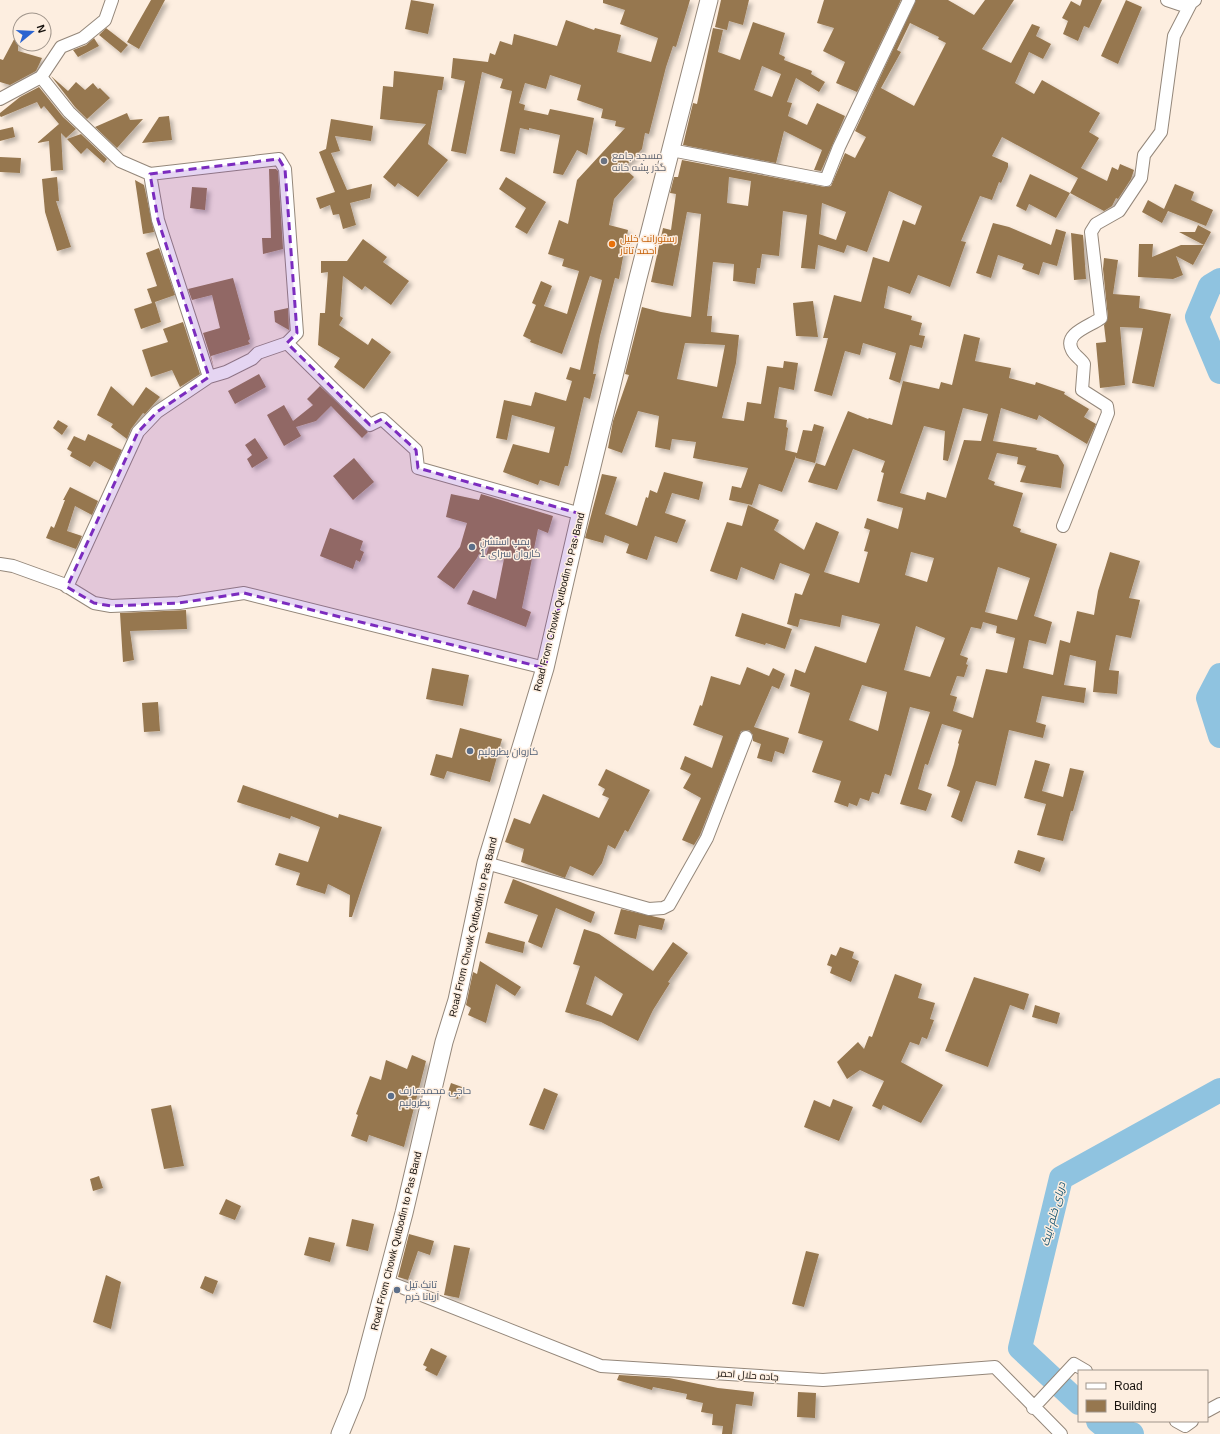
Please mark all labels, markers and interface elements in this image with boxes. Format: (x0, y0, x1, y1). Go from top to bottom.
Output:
north arrow (12, 12, 52, 52)
text: N (35, 23, 48, 35)
place label: مسجد جامع گذر پشه خانه (612, 150, 666, 174)
marker: مسجد جامع گذر پشه خانه (599, 156, 609, 166)
place label: رستورانت خلیل احمد تاتار (619, 233, 677, 256)
marker: رستورانت خلیل احمد تاتار (607, 239, 617, 249)
street label: Road From Chowk Qutbodin to Pas Band (531, 511, 587, 693)
place label: پمپ استشن کاروان سرای 1 (480, 536, 541, 560)
marker: پمپ استشن کاروان سرای 1 (467, 542, 477, 552)
marker: کاروان پطرولیم (465, 746, 475, 756)
place label: کاروان پطرولیم (478, 746, 538, 759)
street label: Road From Chowk Qutbodin to Pas Band (447, 836, 499, 1018)
place label: حاجی محمدعارف پطرولیم (399, 1085, 471, 1110)
marker: حاجی محمدعارف پطرولیم (386, 1091, 396, 1101)
street label: Road From Chowk Qutbodin to Pas Band (368, 1150, 424, 1332)
water label: دریای خلم-ایبک (1039, 1180, 1069, 1248)
place label: تانک تیل آریانا خرم (405, 1279, 439, 1304)
marker: تانک تیل آریانا خرم (392, 1285, 402, 1295)
street label: جاده حلال احمر (716, 1367, 779, 1384)
legend (1078, 1370, 1208, 1422)
text: Road (1114, 1379, 1143, 1393)
text: Building (1114, 1399, 1157, 1413)

